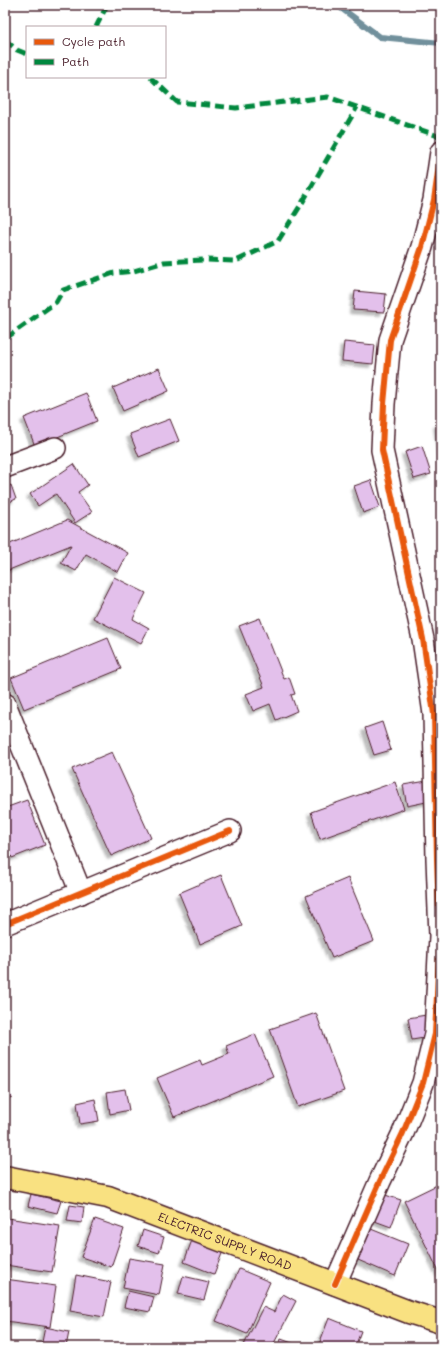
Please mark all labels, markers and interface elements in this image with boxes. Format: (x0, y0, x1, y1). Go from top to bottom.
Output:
legend (26, 26, 166, 78)
text: Cycle path (62, 33, 125, 49)
text: Path (62, 53, 89, 69)
street label: ELECTRIC SUPPLY ROAD (156, 1208, 294, 1274)

